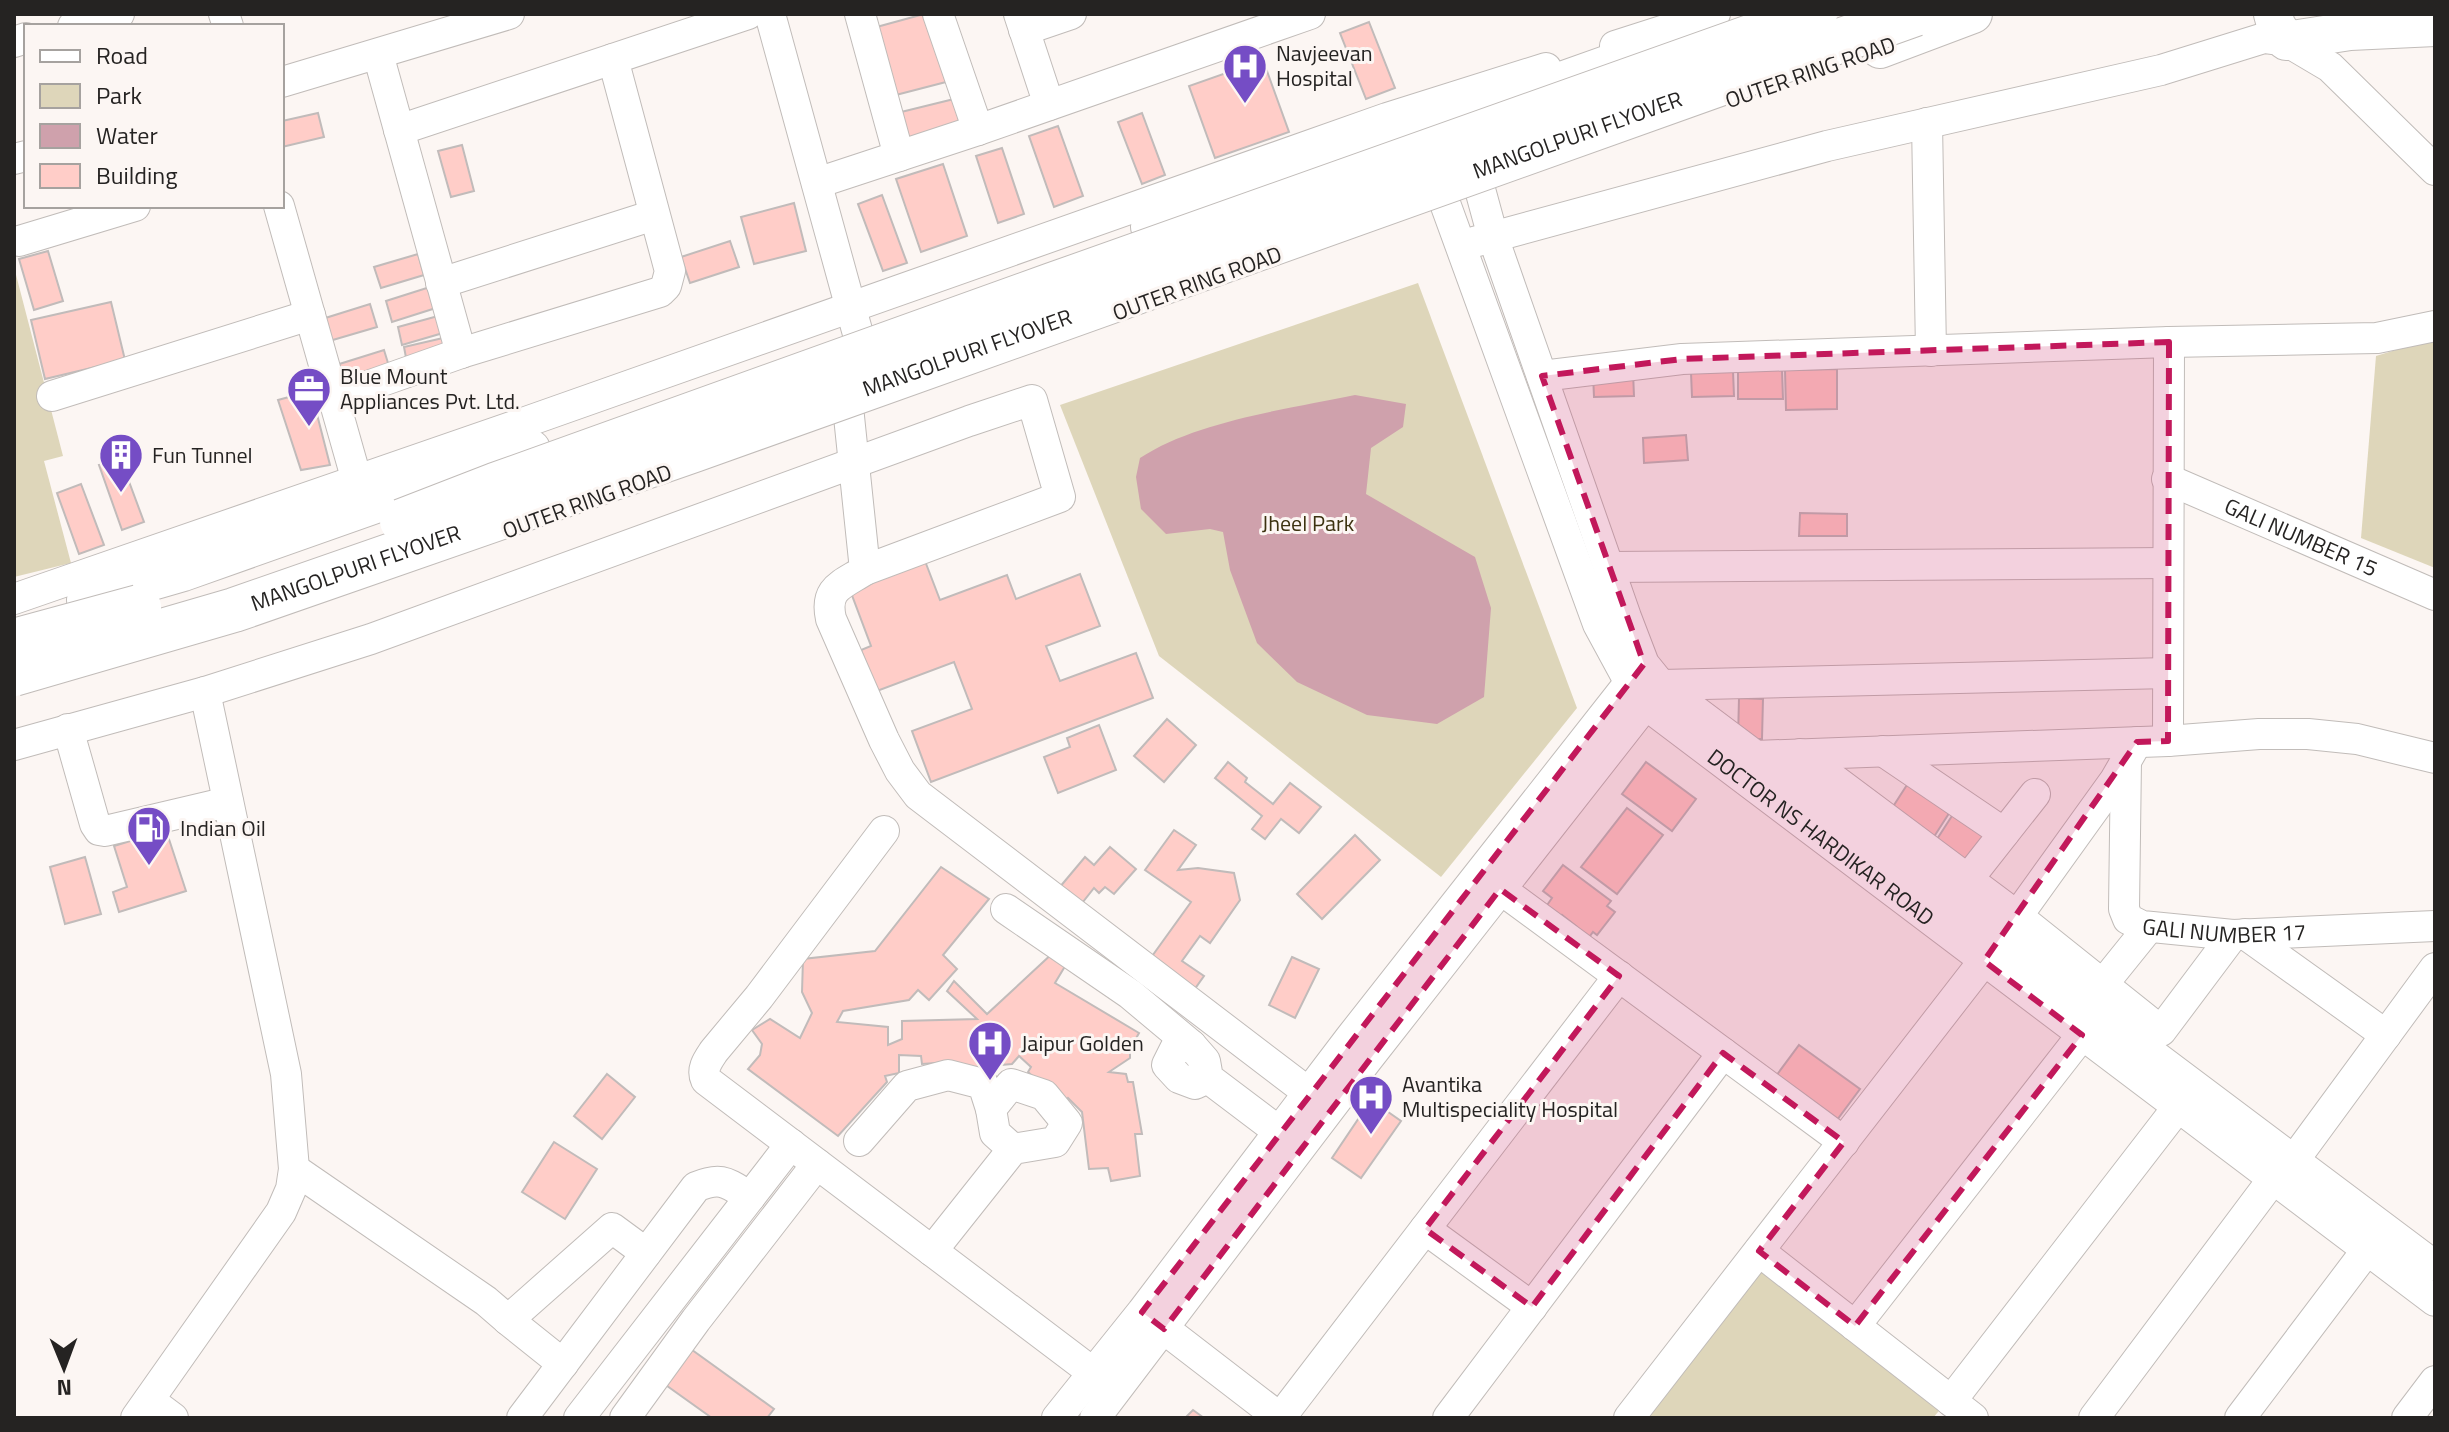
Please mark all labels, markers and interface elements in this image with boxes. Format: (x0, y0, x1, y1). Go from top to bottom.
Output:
legend (24, 24, 284, 208)
street label: OUTER RING ROAD (1720, 27, 1900, 117)
place label: Navjeevan Hospital (1276, 36, 1372, 95)
text: Road (96, 37, 148, 73)
hospital icon: Navjeevan Hospital (1221, 42, 1269, 105)
text: Park (96, 77, 142, 113)
street label: MANGOLPURI FLYOVER (1468, 82, 1687, 188)
text: Water (96, 117, 158, 153)
text: Building (96, 157, 178, 193)
street label: OUTER RING ROAD (1107, 237, 1287, 329)
street label: MANGOLPURI FLYOVER (857, 299, 1076, 406)
place label: Blue Mount Appliances Pvt. Ltd. (340, 359, 520, 418)
office icon: Blue Mount Appliances Pvt. Ltd. (285, 365, 333, 428)
building icon: Fun Tunnel (97, 431, 145, 494)
place label: Fun Tunnel (152, 438, 253, 472)
street label: OUTER RING ROAD (497, 455, 677, 547)
street label: GALI NUMBER 15 (2219, 489, 2383, 585)
park label: Jheel Park (1262, 506, 1355, 540)
street label: MANGOLPURI FLYOVER (246, 515, 465, 620)
street label: DOCTOR NS HARDIKAR ROAD (1700, 740, 1942, 934)
fuel station icon: Indian Oil (125, 804, 173, 867)
place label: Indian Oil (180, 811, 266, 845)
street label: GALI NUMBER 17 (2141, 909, 2307, 952)
hospital icon: Jaipur Golden (966, 1019, 1014, 1082)
place label: Jaipur Golden (1021, 1026, 1144, 1060)
place label: Avantika Multispeciality Hospital (1402, 1067, 1618, 1126)
hospital icon: Avantika Multispeciality Hospital (1347, 1073, 1395, 1136)
north arrow (24, 1328, 104, 1408)
text: N (56, 1371, 72, 1405)

